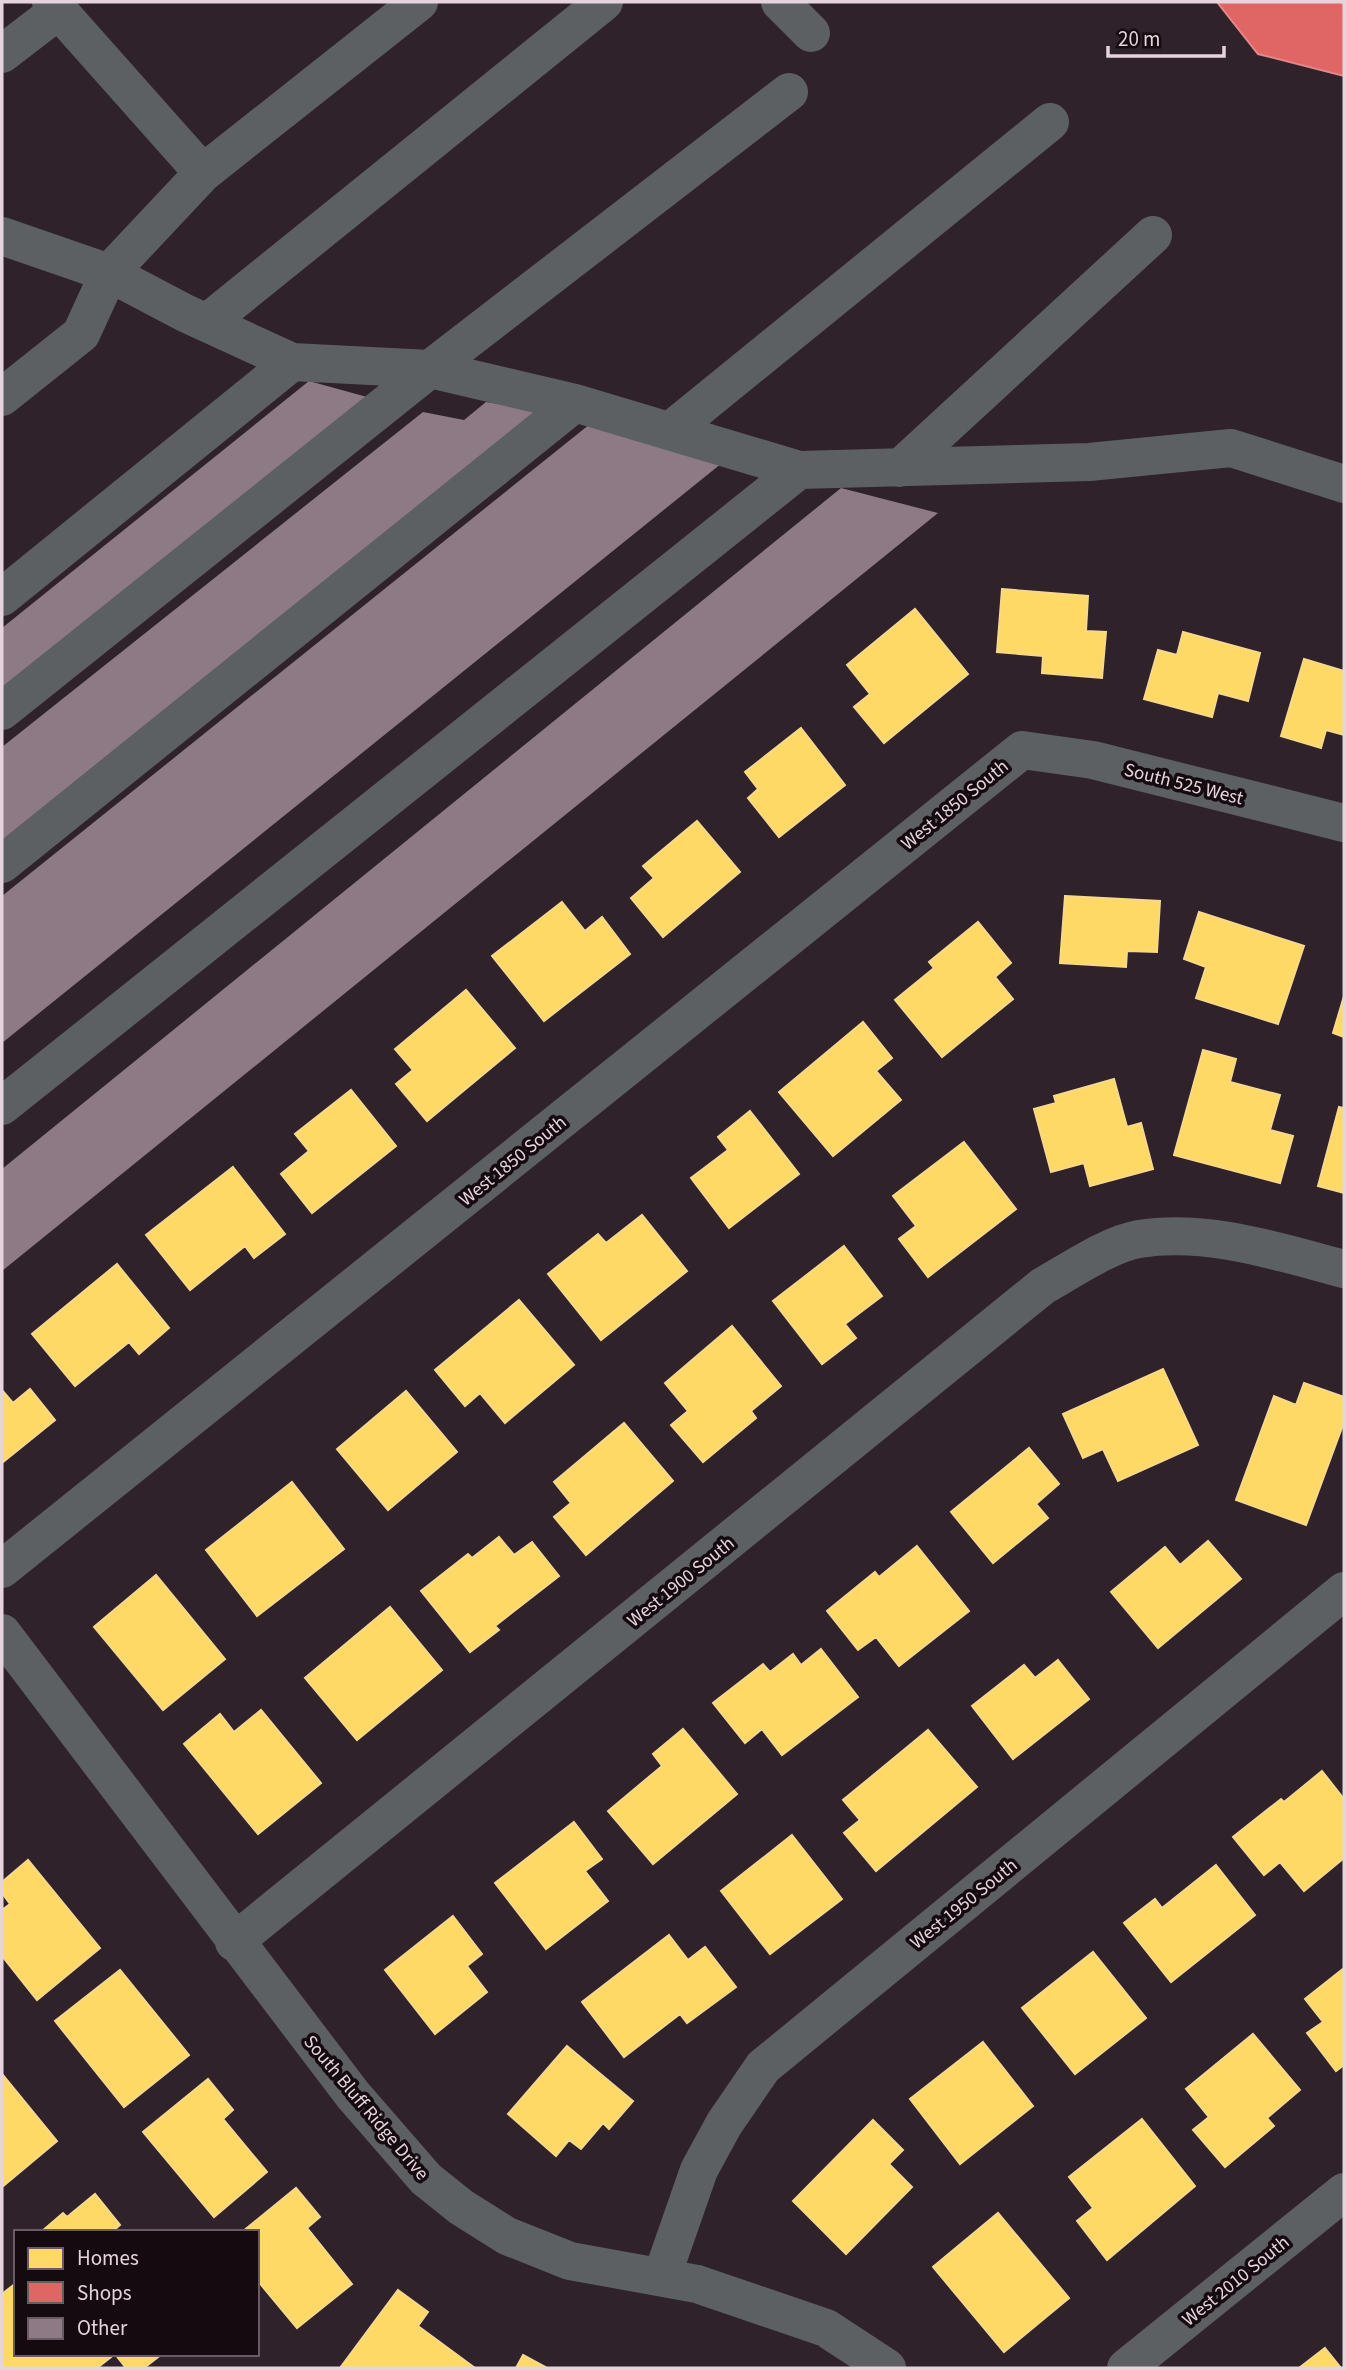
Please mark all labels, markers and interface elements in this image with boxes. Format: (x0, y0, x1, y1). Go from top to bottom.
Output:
scale bar (1108, 14, 1224, 58)
text: 20 m (1118, 24, 1160, 54)
street label: West 1850 South (895, 753, 1014, 857)
street label: South 525 West (1121, 757, 1247, 812)
street label: West 1850 South (453, 1109, 572, 1213)
street label: West 1900 South (621, 1530, 740, 1634)
street label: West 1950 South (904, 1852, 1023, 1956)
street label: South Bluff Ridge Drive (297, 2029, 435, 2186)
street label: West 2010 South (1176, 2229, 1295, 2333)
legend (14, 2230, 259, 2356)
text: Homes (77, 2243, 139, 2273)
text: Shops (77, 2278, 132, 2308)
text: Other (77, 2313, 128, 2343)

